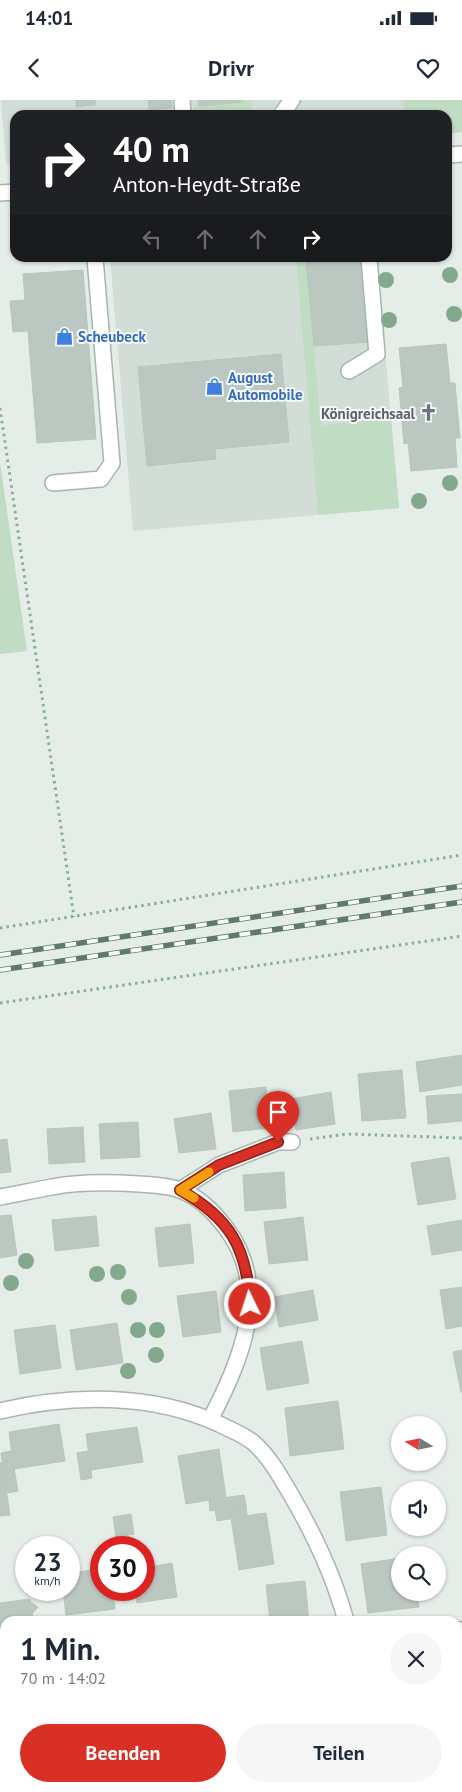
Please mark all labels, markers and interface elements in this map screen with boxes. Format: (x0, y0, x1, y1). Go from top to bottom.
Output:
text: 14:01 (25, 6, 73, 30)
icon: back (20, 54, 48, 82)
text: Drivr (208, 54, 254, 82)
icon: heart (414, 54, 442, 82)
text: 40 m (113, 126, 190, 172)
icon: right (30, 130, 95, 195)
text: Anton-Heydt-Straße (113, 170, 301, 198)
icon: left (138, 225, 166, 253)
icon: ahead (191, 225, 219, 253)
icon: ahead (244, 225, 272, 253)
icon: right (297, 225, 325, 253)
shop icon: Scheubeck (54, 326, 74, 346)
place label: Scheubeck (78, 327, 146, 346)
place label: August Automobile (228, 368, 303, 404)
shop icon: August Automobile (204, 376, 224, 396)
church icon: Königreichsaal (419, 403, 439, 423)
place label: Königreichsaal (321, 404, 416, 423)
pin (257, 1091, 299, 1142)
icon: arrive (264, 1098, 292, 1126)
position arrow (223, 1277, 275, 1329)
north arrow (391, 1416, 446, 1471)
map controls (391, 1416, 446, 1601)
button: sound (391, 1481, 446, 1536)
speed limit sign: 30 (90, 1536, 155, 1601)
text: 23 (33, 1546, 62, 1578)
button: search (391, 1546, 446, 1601)
text: km/h (34, 1573, 61, 1588)
text: 1 Min. (20, 1629, 100, 1668)
button: close (390, 1633, 442, 1685)
text: 70 m · 14:02 (20, 1668, 106, 1688)
button: Beenden (20, 1724, 226, 1782)
button: Teilen (236, 1724, 442, 1782)

